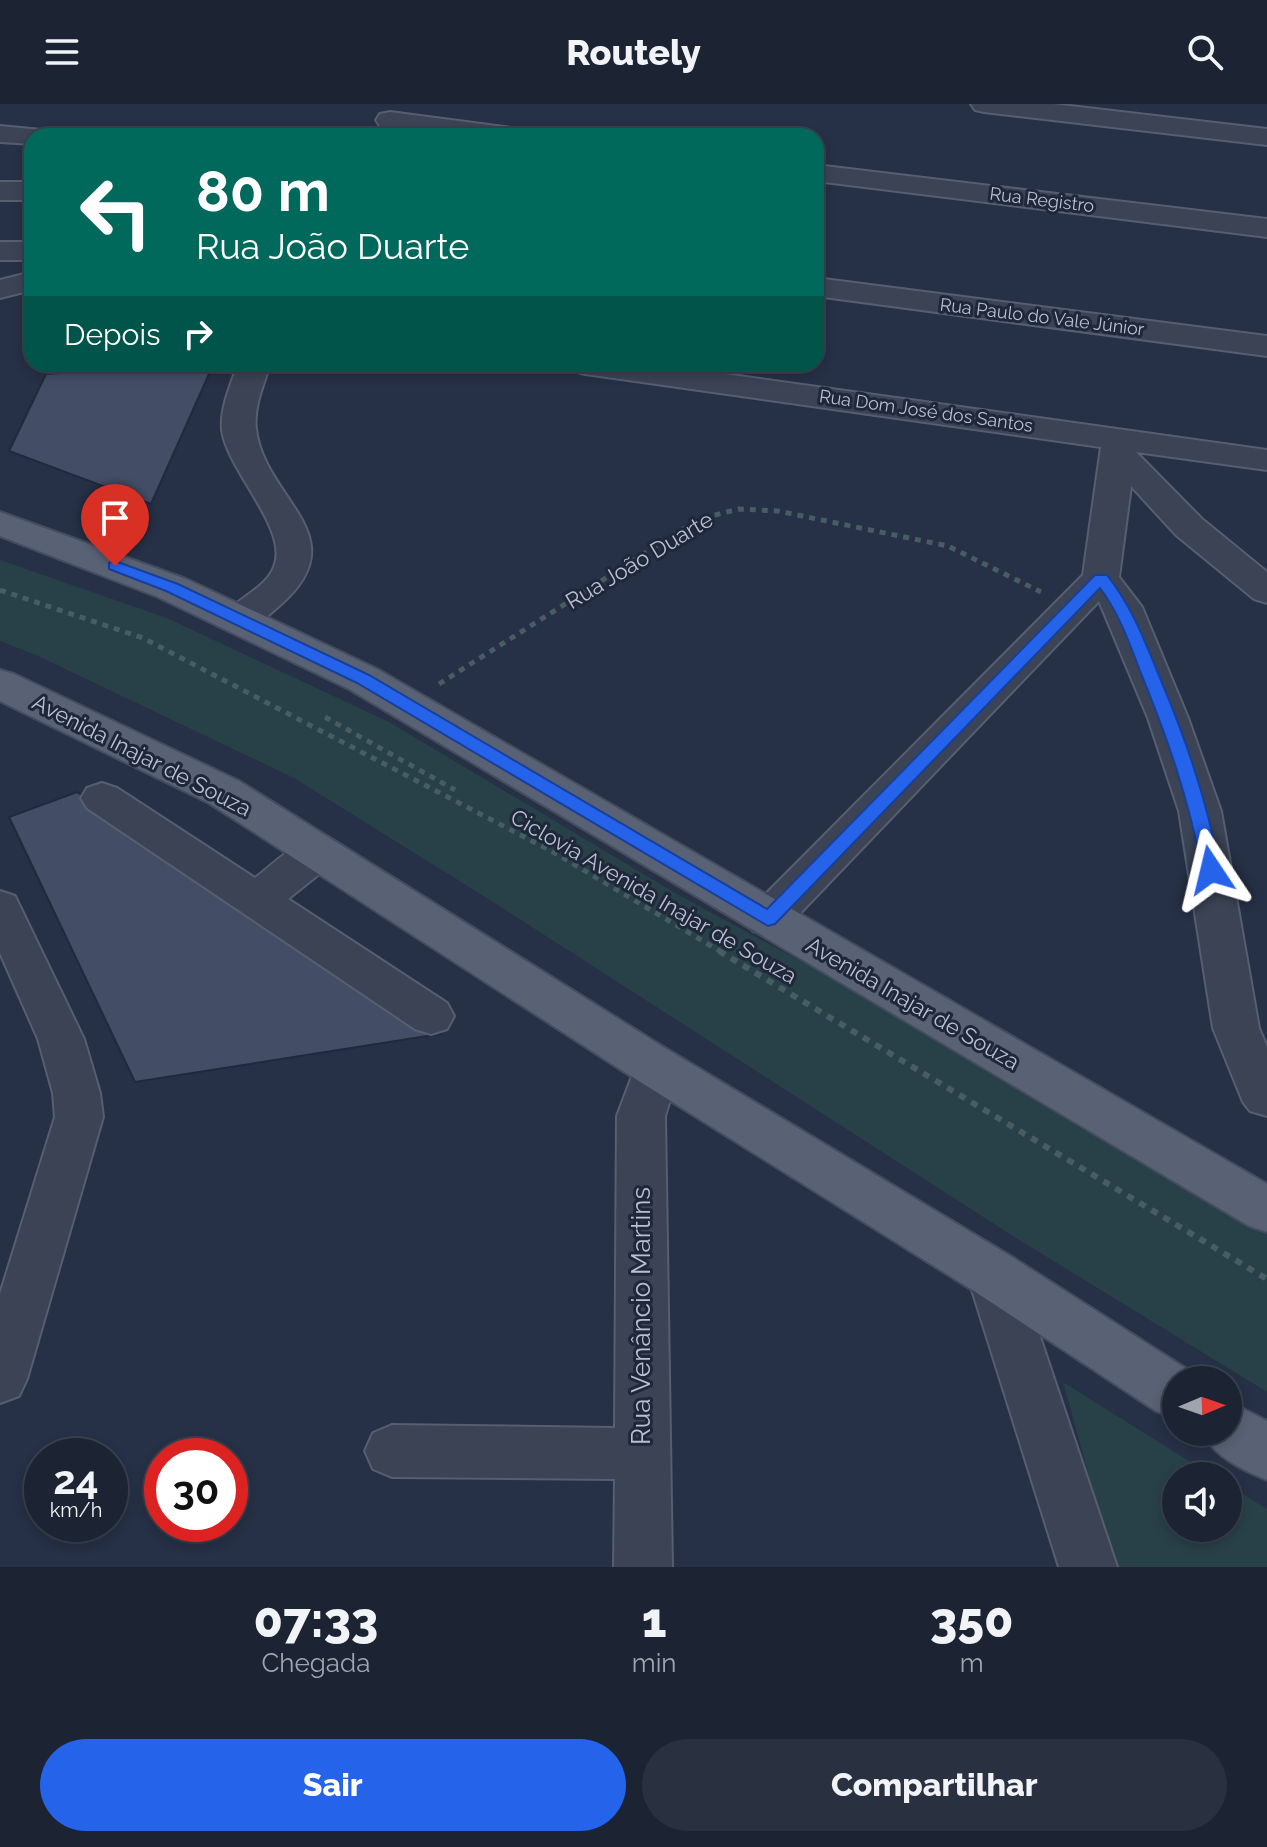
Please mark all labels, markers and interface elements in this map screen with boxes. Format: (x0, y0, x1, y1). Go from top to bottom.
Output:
icon: menu (40, 30, 84, 74)
icon: search (1183, 30, 1227, 74)
text: Routely (566, 31, 701, 73)
text: 80 m (196, 158, 330, 224)
icon: left (64, 160, 168, 264)
street label: Rua Registro (989, 183, 1096, 216)
text: Rua João Duarte (196, 225, 469, 267)
street label: Rua Paulo do Vale Júnior (939, 294, 1146, 340)
icon: right (176, 312, 220, 356)
text: Depois (64, 317, 160, 352)
street label: Rua Dom José dos Santos (818, 385, 1035, 436)
pin (81, 484, 149, 566)
icon: arrive (93, 496, 137, 540)
street label: Rua João Duarte (561, 506, 717, 614)
street label: Avenida Inajar de Souza (28, 689, 256, 821)
street label: Ciclovia Avenida Inajar de Souza (506, 803, 802, 989)
position arrow (1169, 828, 1253, 912)
street label: Avenida Inajar de Souza (802, 931, 1024, 1075)
street label: Rua Venâncio Martins (626, 1187, 656, 1445)
north arrow (1162, 1366, 1242, 1446)
map controls (1162, 1366, 1242, 1542)
speed limit sign: 30 (144, 1438, 248, 1542)
text: 24 (53, 1456, 99, 1503)
button: sound (1162, 1462, 1242, 1542)
text: km/h (50, 1498, 102, 1522)
text: 07:33 (253, 1592, 378, 1648)
text: 1 (642, 1592, 667, 1648)
text: 350 (930, 1592, 1014, 1648)
text: Chegada (261, 1648, 370, 1678)
text: min (632, 1648, 677, 1678)
text: m (960, 1648, 984, 1678)
button: Sair (40, 1739, 626, 1831)
button: Compartilhar (642, 1739, 1227, 1831)

